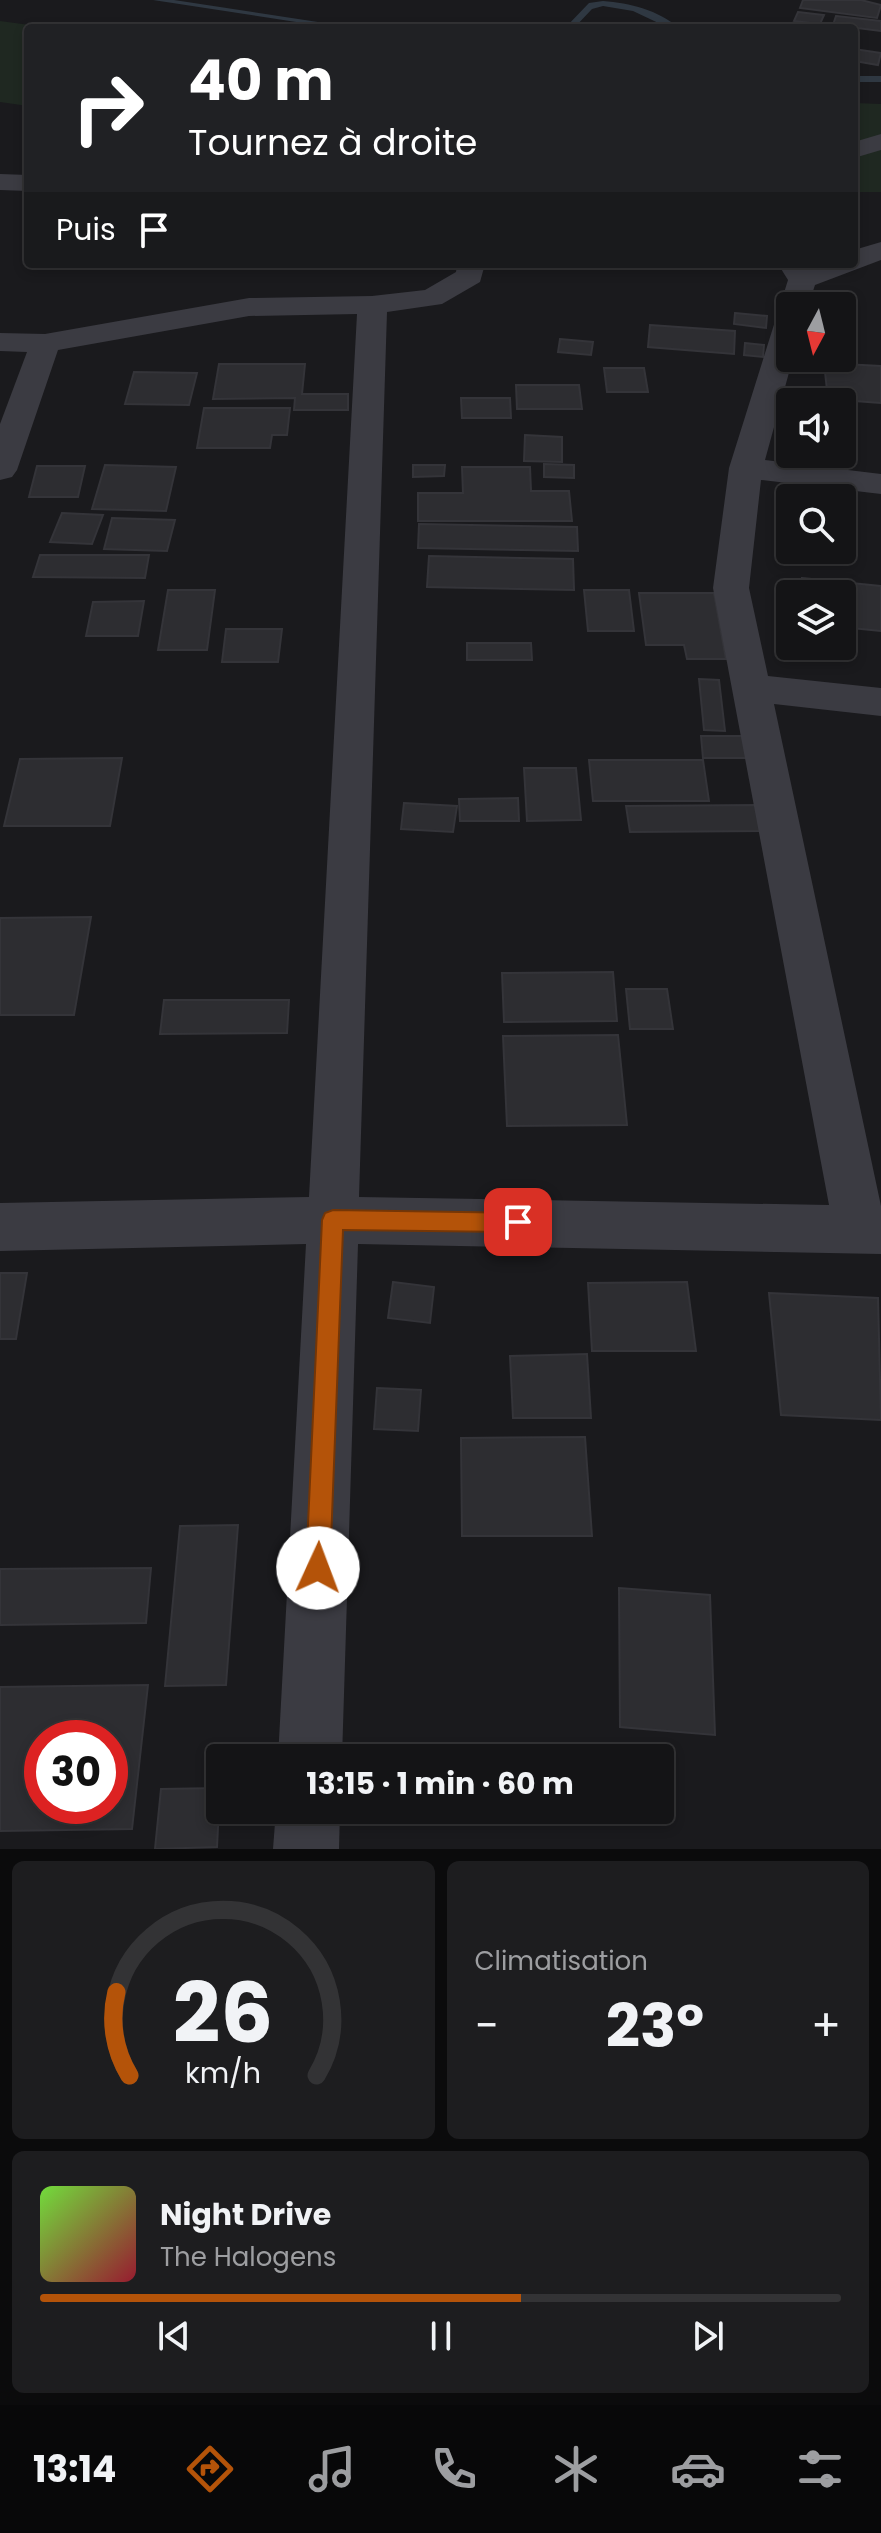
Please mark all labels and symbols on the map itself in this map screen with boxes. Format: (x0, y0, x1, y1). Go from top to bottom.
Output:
north arrow (776, 292, 856, 372)
pin (484, 1188, 552, 1256)
position arrow (276, 1526, 360, 1610)
speed limit sign: 30 (24, 1720, 128, 1824)

